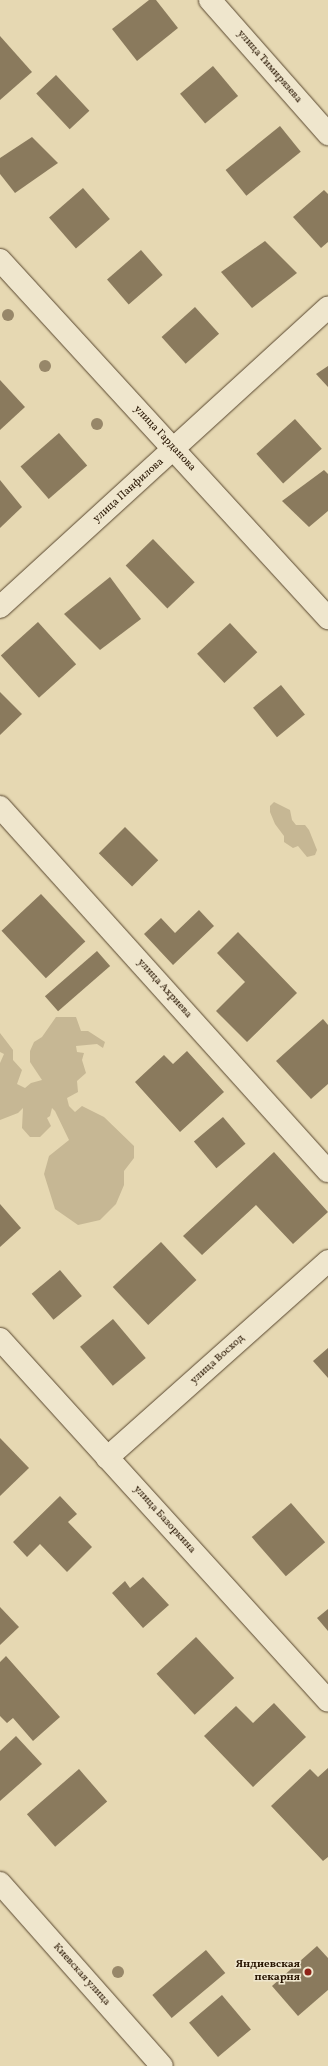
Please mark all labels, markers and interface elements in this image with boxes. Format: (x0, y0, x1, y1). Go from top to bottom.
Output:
street label: улица Тимирязева (234, 28, 304, 106)
street label: улица Гарданова (130, 403, 198, 475)
street label: улица Панфилова (91, 456, 167, 526)
street label: улица Ахриева (134, 957, 194, 1021)
street label: улица Восход (188, 1332, 248, 1388)
street label: улица Базоркина (130, 1483, 198, 1557)
street label: Киевская улица (49, 1941, 113, 2009)
place label: Яндиевская пекарня (236, 1959, 300, 1985)
marker: Яндиевская пекарня (303, 1967, 313, 1977)

